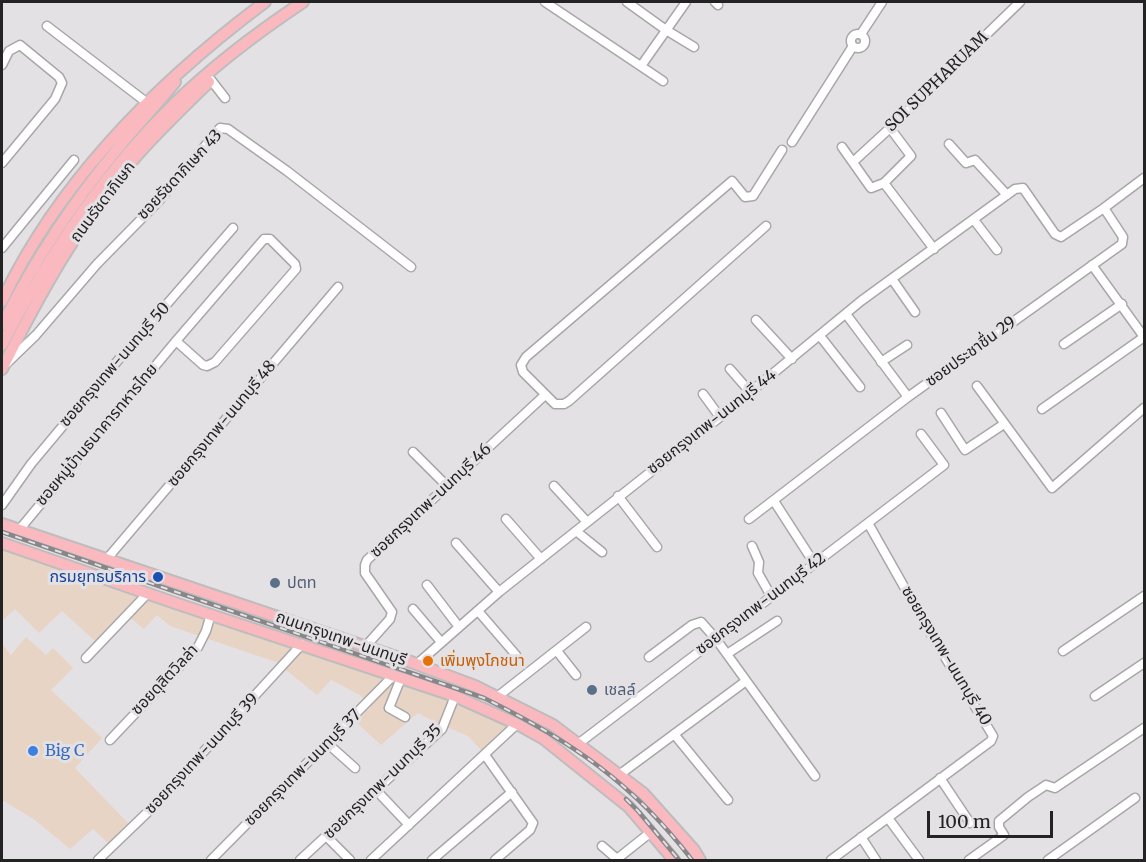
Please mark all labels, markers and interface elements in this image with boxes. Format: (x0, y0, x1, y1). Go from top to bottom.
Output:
street label: SOI SUPHARUAM (882, 28, 992, 136)
street label: ซอยรัชดาภิเษก 43 (133, 126, 227, 224)
street label: ถนนรัชดาภิเษก (66, 158, 140, 246)
street label: ซอยกรุงเทพ-นนทบุรี 50 (56, 299, 174, 431)
street label: ซอยประชาชื่น 29 (922, 313, 1020, 391)
street label: ซอยกรุงเทพ-นนทบุรี 48 (164, 357, 280, 491)
street label: ซอยหมู่บ้านธนาคารทหารไทย (32, 360, 162, 510)
street label: ซอยกรุงเทพ-นนทบุรี 44 (644, 366, 780, 478)
street label: ซอยกรุงเทพ-นนทบุรี 46 (367, 440, 495, 562)
street label: ซอยกรุงเทพ-นนทบุรี 42 (692, 549, 830, 659)
place label: กรมยุทธบริการ (49, 567, 146, 587)
marker: กรมยุทธบริการ (151, 570, 165, 584)
place label: ปตท (287, 573, 317, 593)
marker: ปตท (268, 576, 282, 590)
street label: ซอยกรุงเทพ-นนทบุรี 40 (897, 583, 995, 729)
street label: ถนนกรุงเทพ-นนทบุรี (273, 608, 409, 670)
street label: ซอยดุสิตวิลล่า (127, 641, 203, 719)
place label: เพิ่มพุงโภชนา (440, 651, 525, 671)
marker: เพิ่มพุงโภชนา (421, 654, 435, 668)
place label: เชลล์ (604, 680, 636, 700)
marker: เชลล์ (585, 683, 599, 697)
street label: ซอยกรุงเทพ-นนทบุรี 39 (141, 690, 263, 818)
street label: ซอยกรุงเทพ-นนทบุรี 37 (241, 706, 365, 830)
street label: ซอยกรุงเทพ-นนทบุรี 35 (320, 721, 446, 843)
place label: Big C (45, 741, 85, 761)
marker: Big C (26, 744, 40, 758)
scale bar (930, 799, 1056, 837)
text: 100 m (938, 810, 991, 833)

